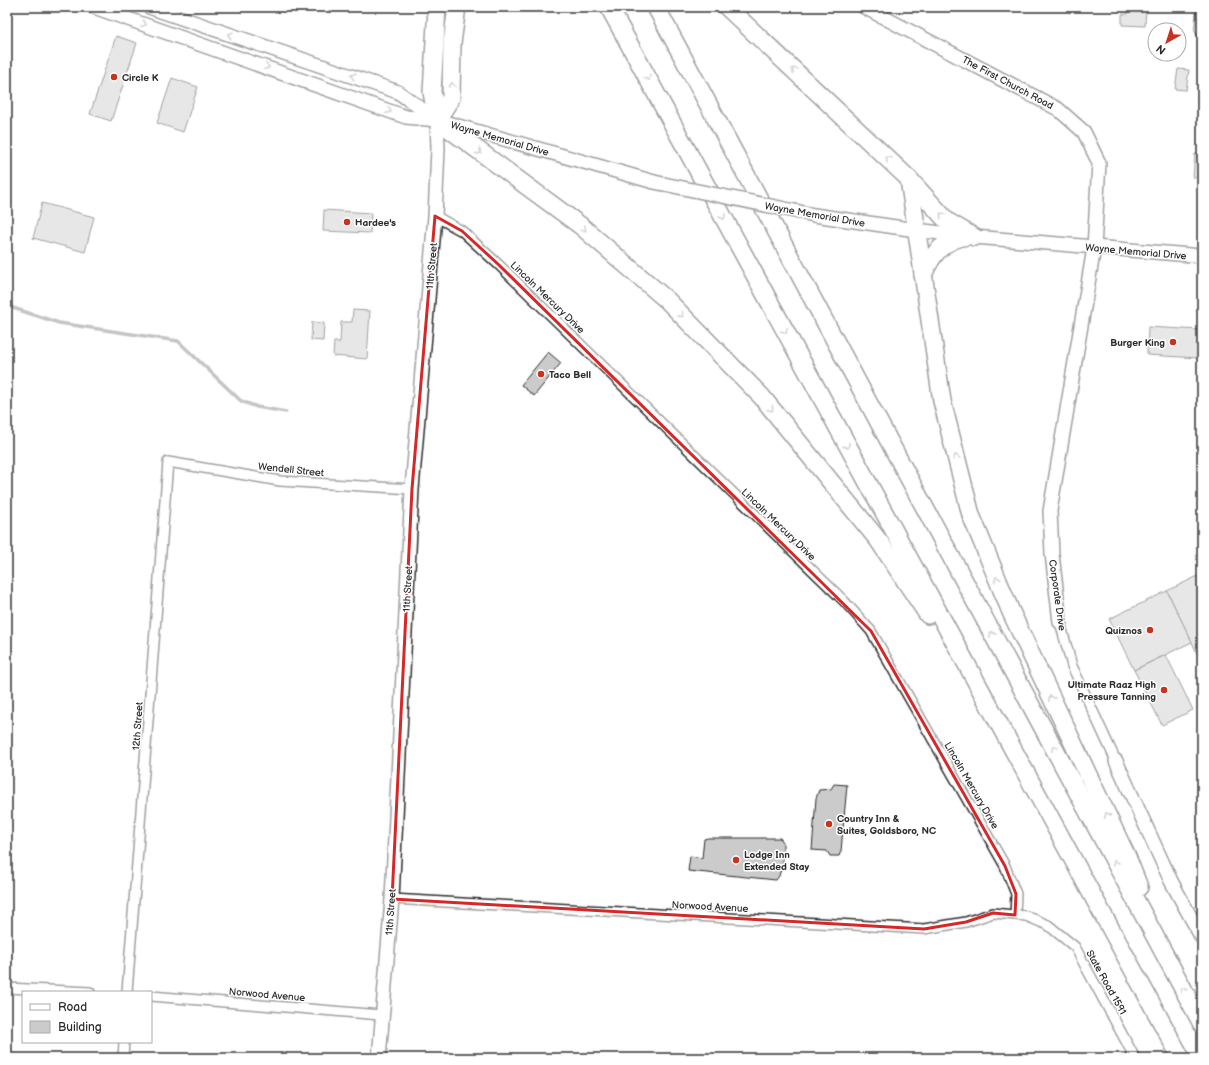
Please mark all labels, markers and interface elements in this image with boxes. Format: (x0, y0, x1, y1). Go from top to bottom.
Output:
one-way arrow (140, 20, 147, 28)
north arrow (1147, 22, 1187, 62)
one-way arrow (227, 31, 234, 40)
text: N (1154, 42, 1168, 57)
street label: The First Church Road (960, 54, 1056, 112)
one-way arrow (263, 63, 270, 71)
one-way arrow (791, 67, 798, 74)
marker: Circle K (109, 72, 119, 82)
place label: Circle K (122, 72, 159, 84)
one-way arrow (350, 73, 357, 81)
one-way arrow (643, 74, 650, 81)
one-way arrow (447, 82, 456, 88)
one-way arrow (386, 106, 393, 115)
street label: Wayne Memorial Drive (449, 119, 550, 159)
one-way arrow (475, 147, 482, 155)
one-way arrow (885, 156, 893, 164)
street label: Wayne Memorial Drive (764, 200, 866, 230)
one-way arrow (939, 212, 946, 220)
one-way arrow (718, 213, 726, 220)
marker: Hardee's (342, 217, 352, 227)
place label: Hardee's (355, 217, 396, 229)
one-way arrow (579, 224, 586, 231)
street label: 11th Street (424, 242, 440, 290)
street label: Wayne Memorial Drive (1085, 242, 1187, 262)
street label: Lincoln Mercury Drive (508, 259, 587, 336)
one-way arrow (676, 310, 684, 318)
one-way arrow (781, 327, 788, 334)
place label: Burger King (1110, 337, 1165, 349)
marker: Burger King (1168, 337, 1178, 347)
marker: Taco Bell (536, 369, 546, 379)
place label: Taco Bell (549, 369, 591, 381)
one-way arrow (766, 404, 773, 411)
one-way arrow (843, 441, 850, 449)
one-way arrow (952, 453, 961, 460)
street label: Wendell Street (257, 461, 324, 479)
street label: Lincoln Mercury Drive (739, 486, 818, 563)
street label: Corporate Drive (1046, 559, 1068, 632)
street label: 11th Street (401, 566, 415, 612)
one-way arrow (994, 576, 1002, 583)
place label: Quiznos (1105, 625, 1142, 637)
marker: Quiznos (1145, 625, 1155, 635)
one-way arrow (990, 631, 997, 638)
place label: Ultimate Raaz High Pressure Tanning (1068, 679, 1156, 703)
marker: Ultimate Raaz High Pressure Tanning (1159, 685, 1169, 695)
one-way arrow (1048, 694, 1056, 702)
street label: 12th Street (130, 702, 146, 751)
street label: Lincoln Mercury Drive (941, 740, 1001, 831)
one-way arrow (1051, 745, 1058, 752)
one-way arrow (1104, 812, 1112, 819)
place label: Country Inn & Suites, Goldsboro, NC (837, 813, 936, 837)
marker: Country Inn & Suites, Goldsboro, NC (824, 819, 834, 829)
place label: Lodge Inn Extended Stay (744, 849, 810, 873)
marker: Lodge Inn Extended Stay (731, 855, 741, 865)
one-way arrow (1112, 860, 1120, 867)
street label: 11th Street (383, 889, 399, 936)
street label: Norwood Avenue (671, 899, 749, 915)
street label: State Road 1591 (1083, 948, 1129, 1017)
street label: Norwood Avenue (228, 986, 306, 1004)
one-way arrow (1181, 987, 1188, 994)
legend (22, 991, 152, 1043)
text: Road (58, 1000, 87, 1015)
text: Building (58, 1020, 102, 1035)

